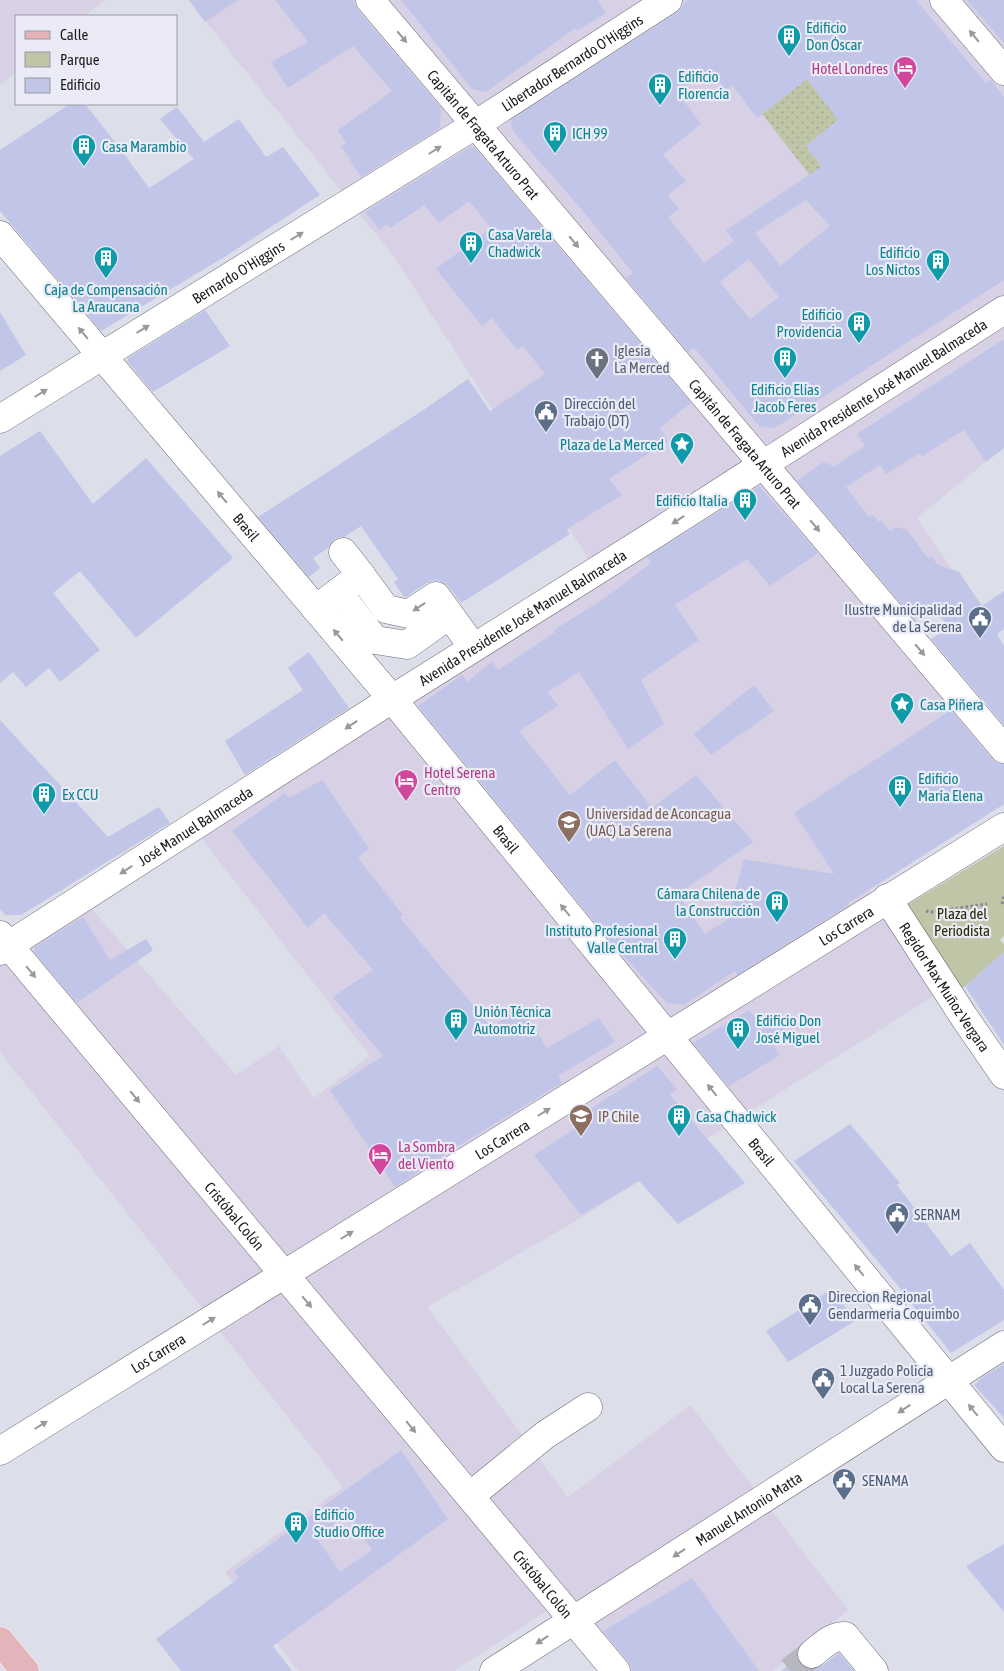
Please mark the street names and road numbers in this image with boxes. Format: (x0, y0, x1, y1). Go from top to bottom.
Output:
street label: Libertador Bernardo O'Higgins (498, 10, 646, 114)
street label: Capitán de Fragata Arturo Prat (424, 66, 543, 202)
street label: Bernardo O'Higgins (189, 237, 287, 307)
street label: Avenida Presidente José Manuel Balmaceda (777, 315, 990, 460)
street label: Capitán de Fragata Arturo Prat (686, 375, 805, 512)
street label: Brasil (230, 509, 263, 544)
street label: Avenida Presidente José Manuel Balmaceda (416, 546, 629, 689)
street label: José Manuel Balmaceda (135, 782, 256, 869)
street label: Brasil (490, 821, 523, 856)
street label: Los Carrera (816, 902, 876, 949)
street label: Regidor Max Muñoz Vergara (896, 919, 994, 1055)
street label: Los Carrera (472, 1116, 532, 1162)
street label: Brasil (746, 1134, 778, 1169)
street label: Cristóbal Colón (202, 1178, 268, 1253)
street label: Los Carrera (128, 1330, 188, 1376)
street label: Manuel Antonio Matta (692, 1468, 805, 1549)
street label: Cristóbal Colón (510, 1546, 576, 1621)

